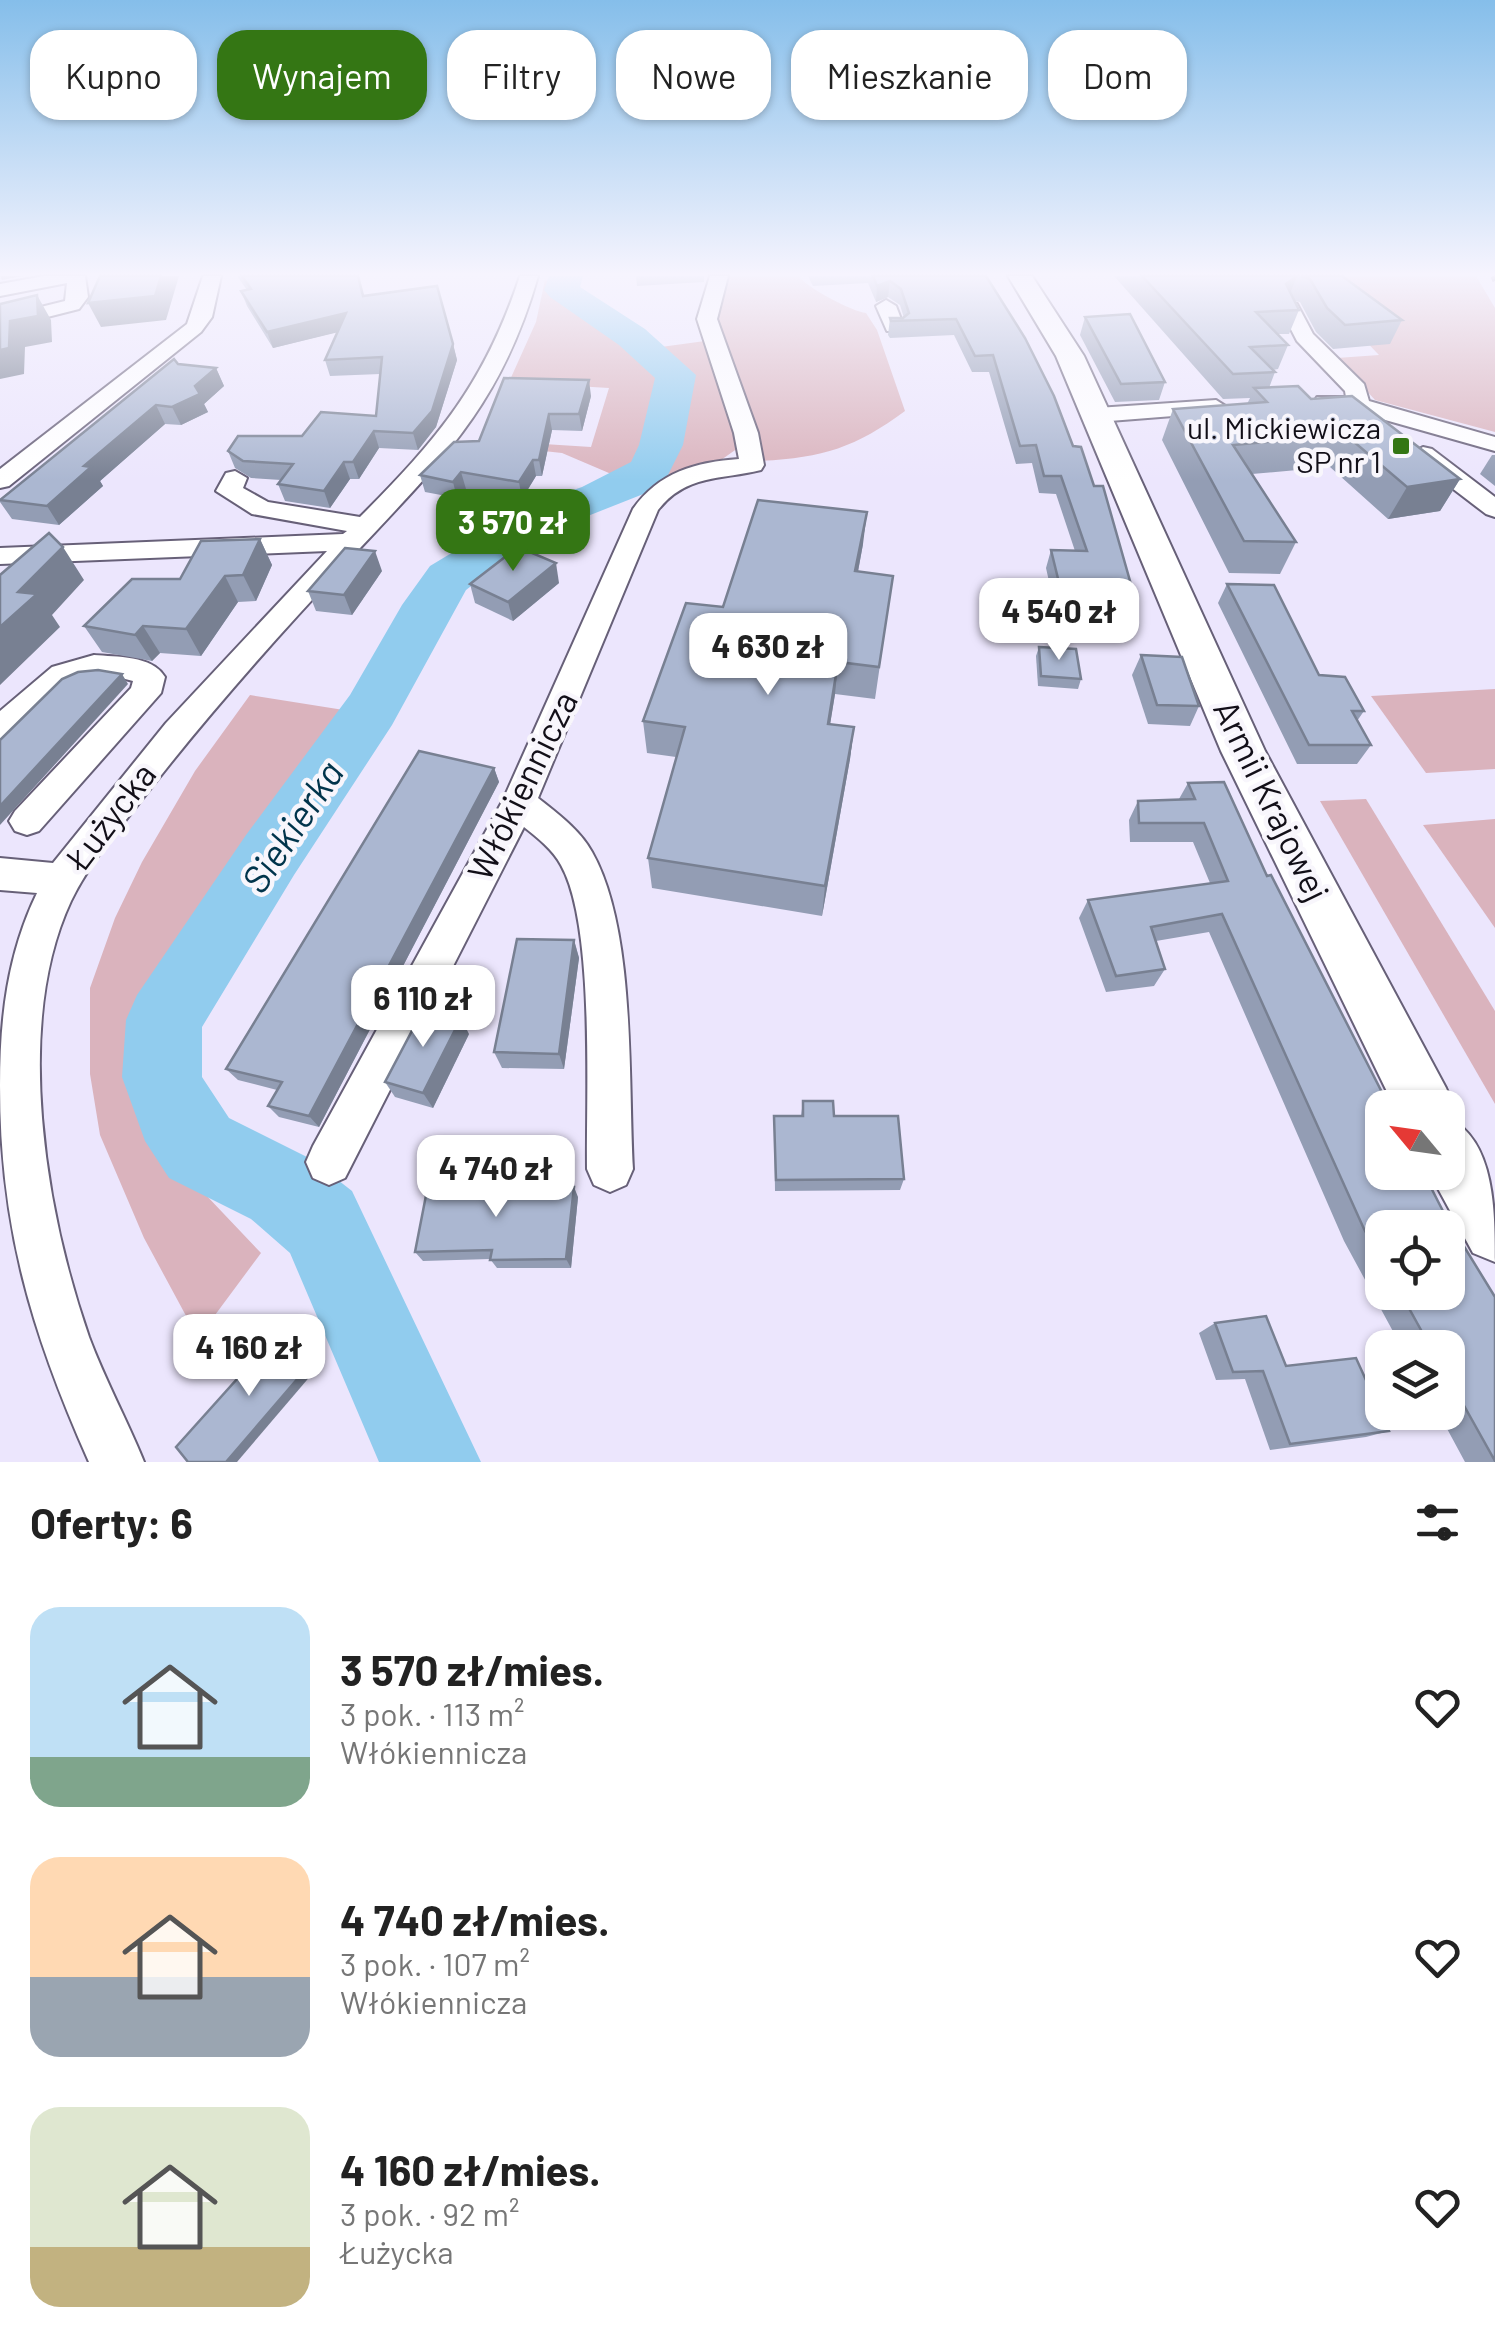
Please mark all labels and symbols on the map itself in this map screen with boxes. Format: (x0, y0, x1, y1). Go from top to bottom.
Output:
place label: ul. Mickiewicza SP nr 1 (1187, 409, 1381, 479)
marker: ul. Mickiewicza SP nr 1 (1390, 435, 1412, 457)
pin: 3 570 zł (410, 489, 616, 574)
pin: 4 540 zł (956, 578, 1162, 663)
pin: 4 630 zł (665, 613, 871, 698)
street label: Włókiennicza (457, 684, 585, 886)
street label: Armii Krajowej (1206, 693, 1340, 908)
water label: Siekierka (230, 751, 352, 901)
street label: Łużycka (55, 754, 164, 879)
pin: 6 110 zł (320, 965, 526, 1050)
north arrow (1365, 1090, 1465, 1190)
pin: 4 740 zł (393, 1135, 599, 1220)
pin: 4 160 zł (146, 1314, 352, 1399)

